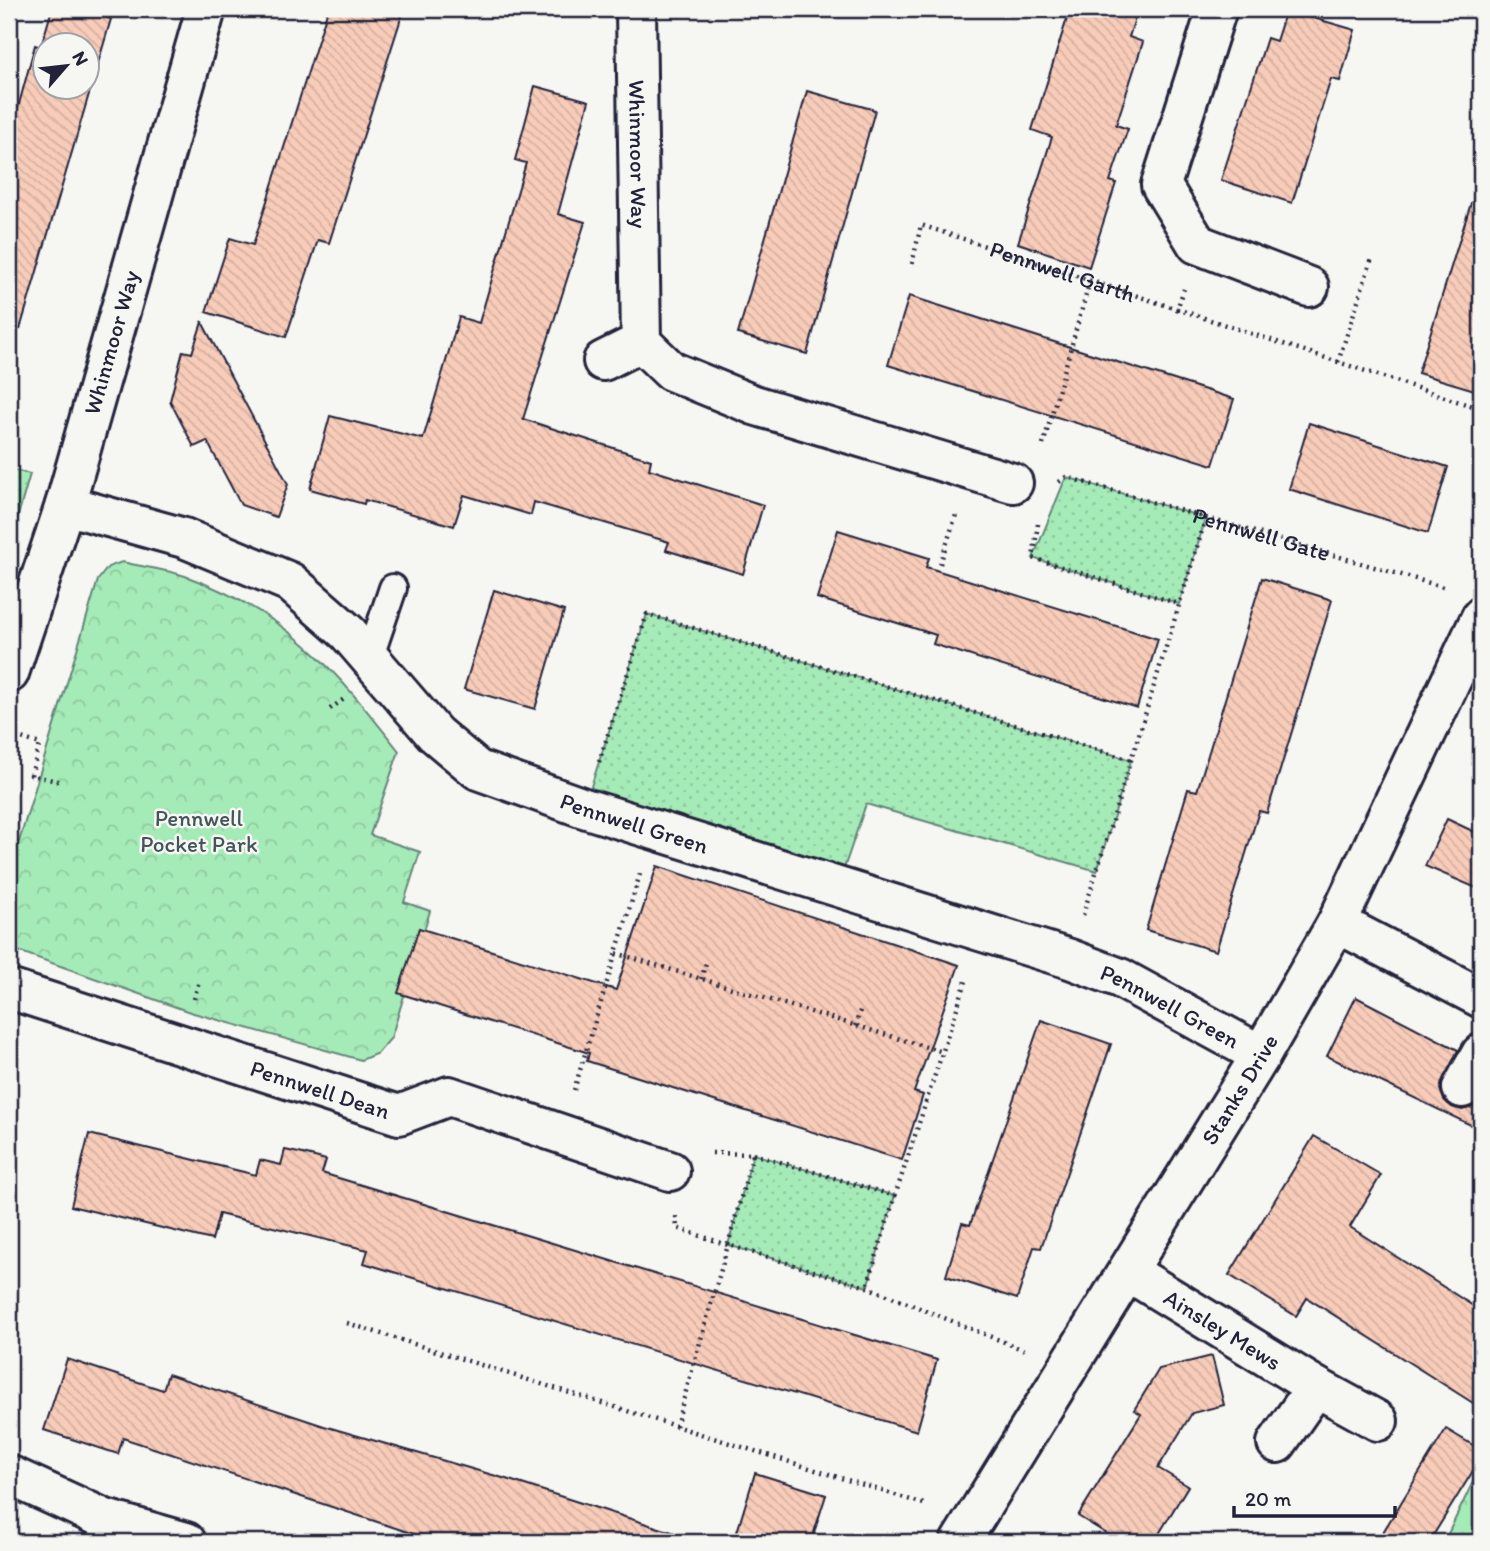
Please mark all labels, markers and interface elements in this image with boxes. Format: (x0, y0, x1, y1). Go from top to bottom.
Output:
north arrow (32, 32, 102, 102)
text: N (67, 47, 94, 69)
street label: Whinmoor Way (623, 79, 653, 229)
street label: Pennwell Garth (986, 235, 1139, 308)
street label: Whinmoor Way (77, 267, 145, 418)
street label: Pennwell Gate (1190, 501, 1333, 567)
street label: Pennwell Green (556, 787, 712, 860)
park label: Pennwell Pocket Park (140, 804, 258, 858)
street label: Pennwell Green (1097, 958, 1244, 1054)
street label: Stanks Drive (1195, 1029, 1284, 1150)
street label: Pennwell Dean (247, 1054, 393, 1125)
street label: Ainsley Mews (1159, 1283, 1286, 1376)
scale bar (1234, 1474, 1396, 1518)
text: 20 m (1245, 1486, 1292, 1511)

